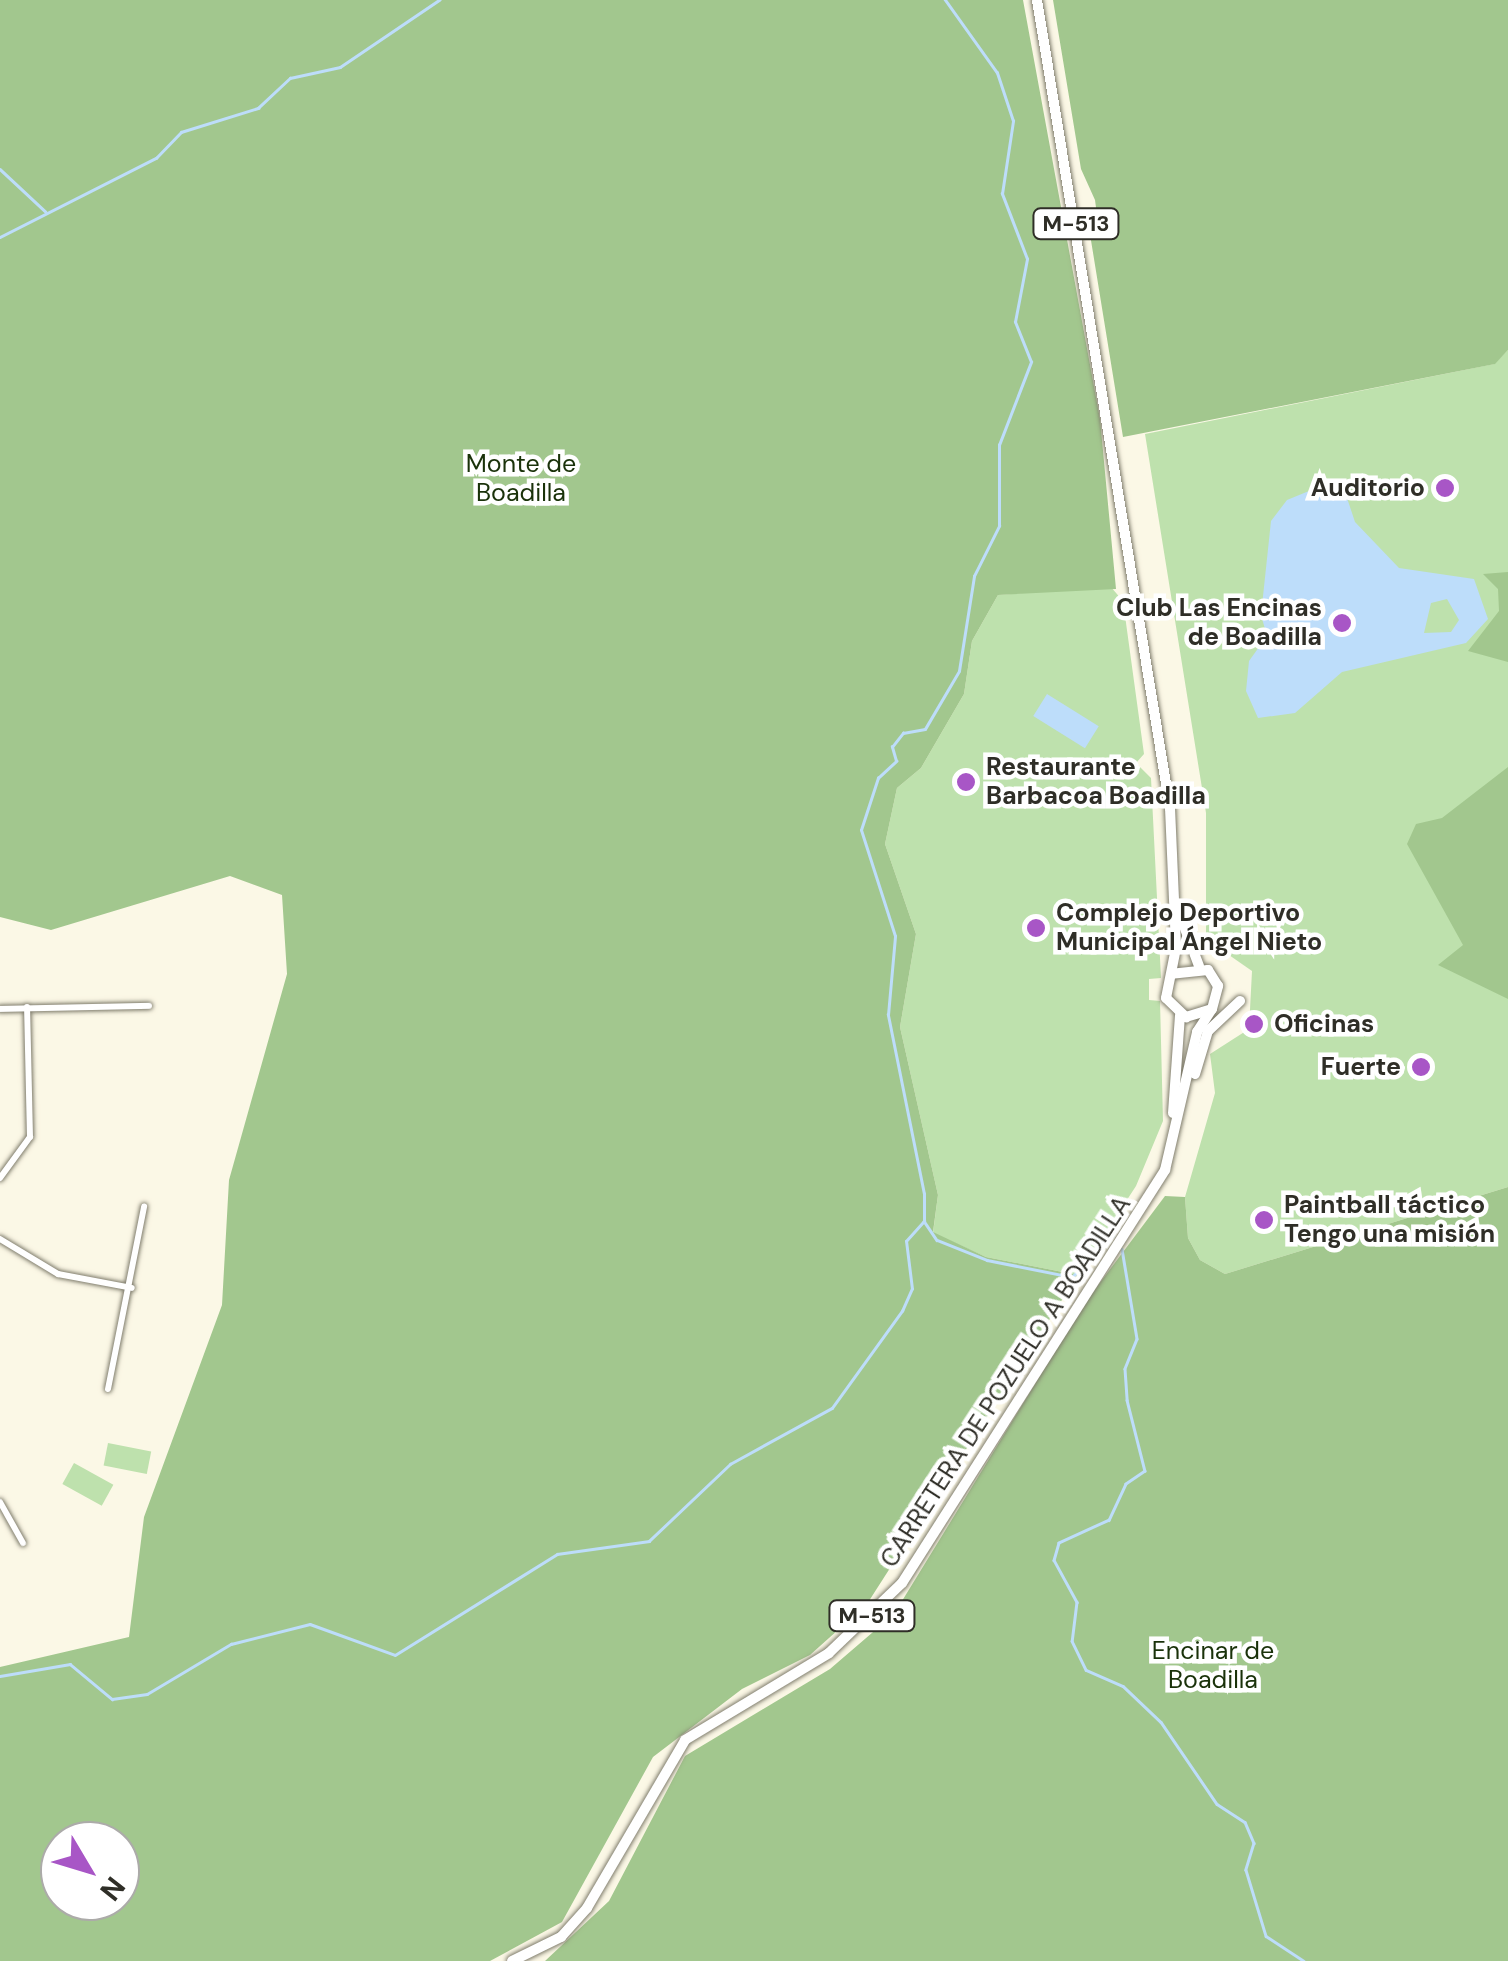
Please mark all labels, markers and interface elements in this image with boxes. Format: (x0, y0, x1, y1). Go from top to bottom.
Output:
road number: M-513 (1031, 207, 1121, 241)
park label: Monte de Boadilla (466, 450, 576, 509)
place label: Auditorio (1311, 473, 1425, 503)
marker: Auditorio (1434, 477, 1456, 499)
place label: Club Las Encinas de Boadilla (1116, 594, 1322, 653)
marker: Club Las Encinas de Boadilla (1331, 612, 1353, 634)
place label: Restaurante Barbacoa Boadilla (986, 753, 1206, 812)
marker: Restaurante Barbacoa Boadilla (955, 771, 977, 793)
place label: Complejo Deportivo Municipal Ángel Nieto (1056, 899, 1322, 958)
marker: Complejo Deportivo Municipal Ángel Nieto (1025, 917, 1047, 939)
place label: Oficinas (1274, 1009, 1374, 1039)
marker: Oficinas (1243, 1013, 1265, 1035)
place label: Fuerte (1321, 1052, 1401, 1082)
marker: Fuerte (1410, 1056, 1432, 1078)
street label: CARRETERA DE POZUELO A BOADILLA (875, 1191, 1137, 1573)
place label: Paintball táctico Tengo una misión (1284, 1191, 1495, 1250)
marker: Paintball táctico Tengo una misión (1253, 1209, 1275, 1231)
road number: M-513 (827, 1599, 917, 1633)
park label: Encinar de Boadilla (1152, 1637, 1274, 1696)
north arrow (40, 1821, 140, 1921)
text: N (92, 1869, 133, 1908)

